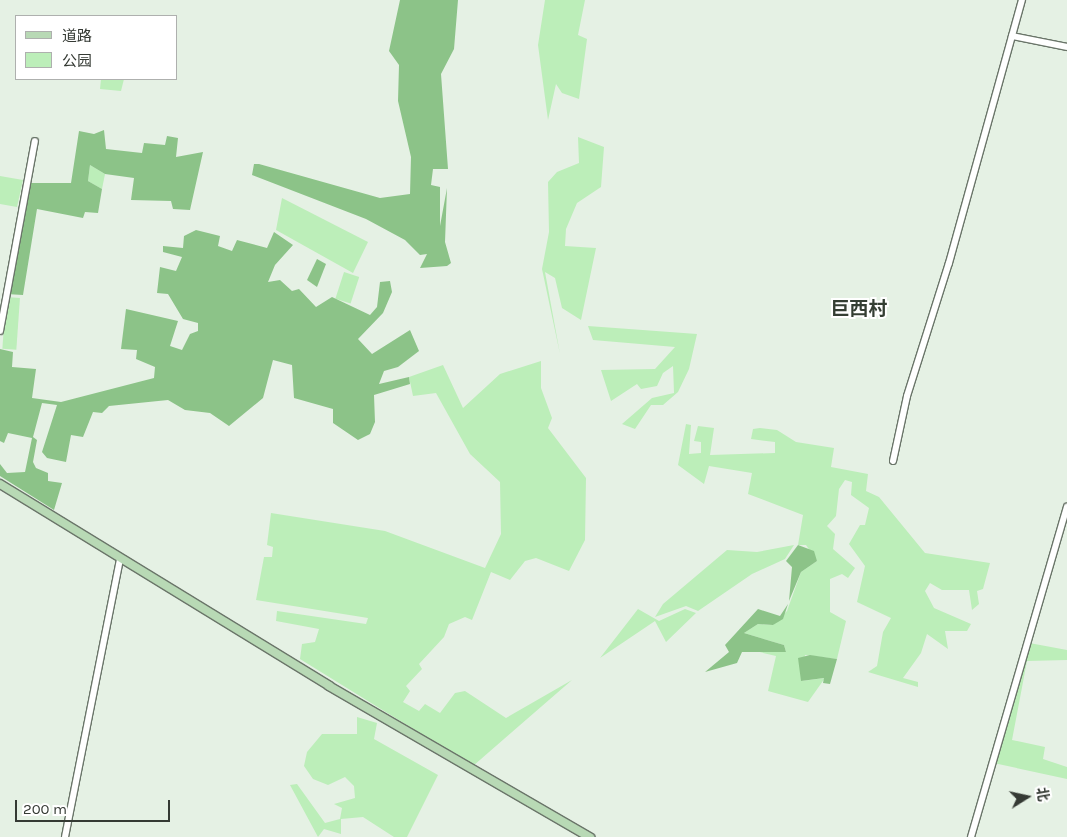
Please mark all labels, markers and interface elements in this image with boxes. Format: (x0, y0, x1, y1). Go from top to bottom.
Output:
legend (15, 15, 178, 80)
text: 道路 (62, 27, 92, 45)
text: 公园 (62, 52, 92, 70)
district label: 巨西村 (831, 299, 887, 321)
north arrow (1002, 772, 1052, 822)
text: 北 (1033, 786, 1052, 803)
scale bar (18, 790, 172, 822)
text: 200 m (23, 800, 67, 818)

